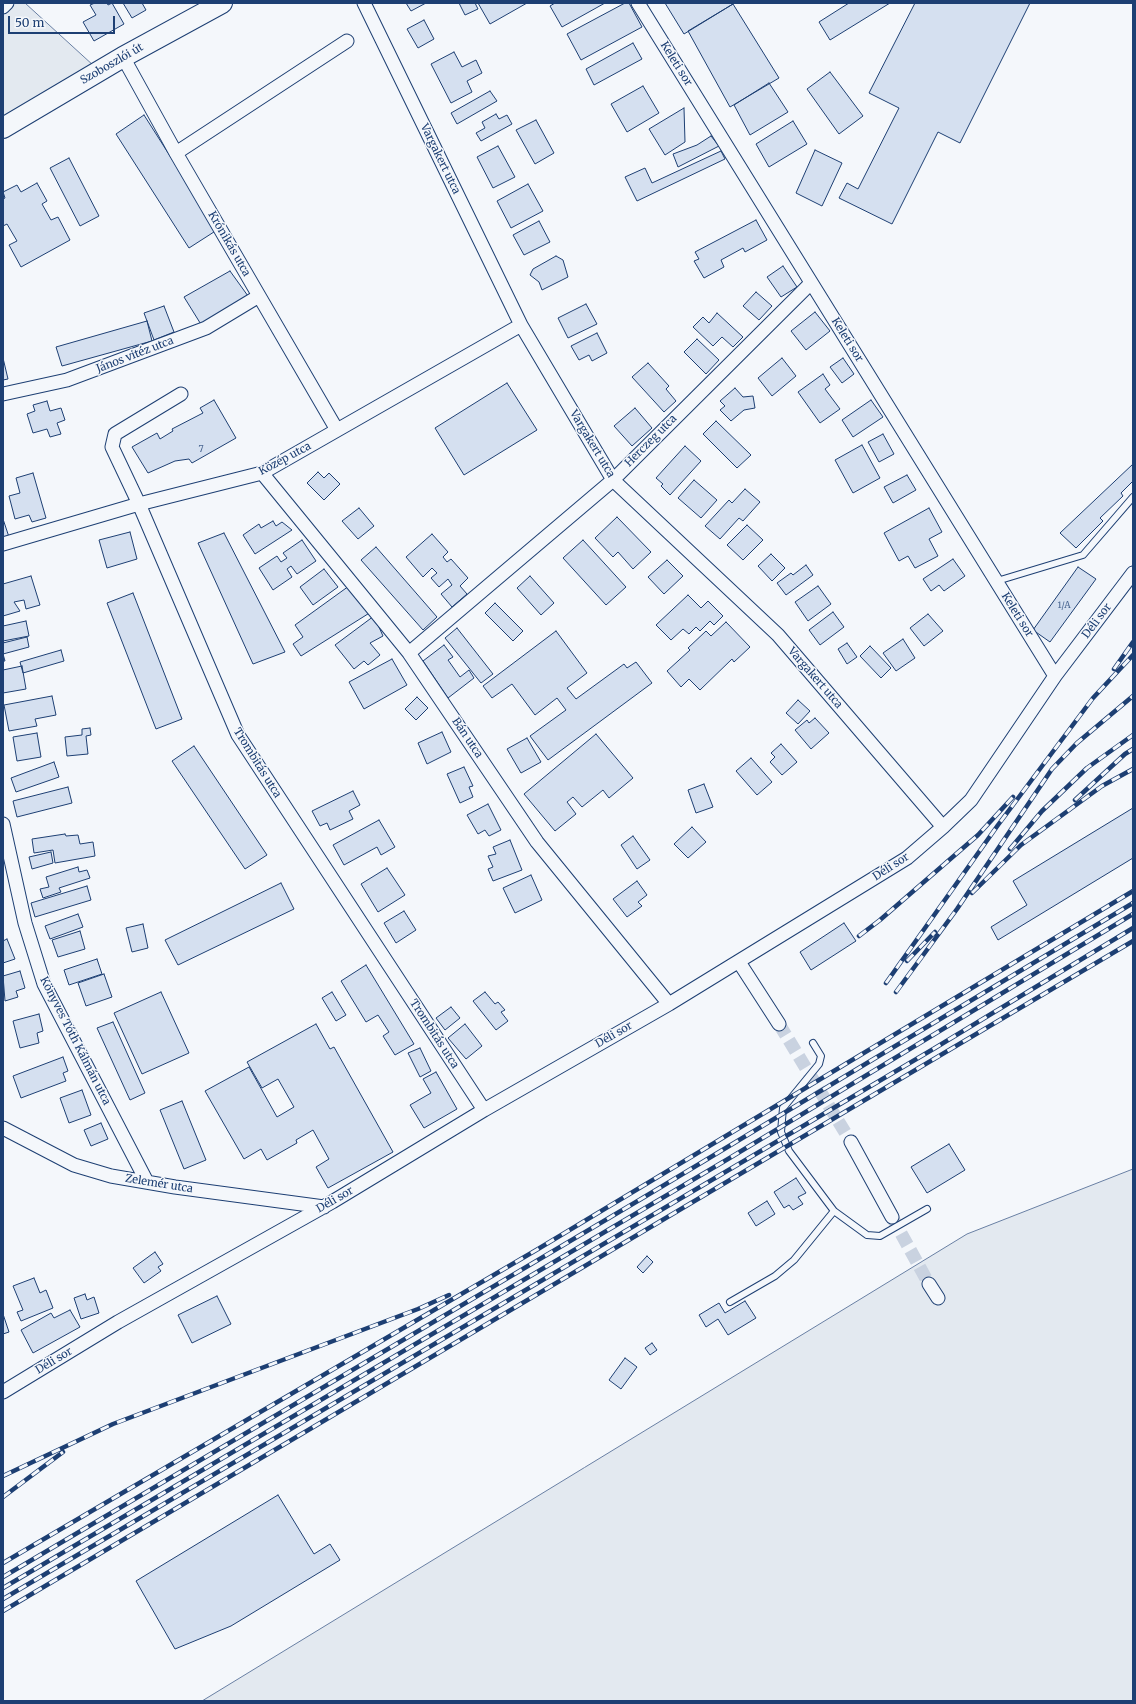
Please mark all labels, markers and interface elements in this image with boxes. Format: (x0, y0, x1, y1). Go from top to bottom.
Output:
scale bar (10, 8, 117, 34)
text: 50 m (15, 15, 44, 30)
street label: Keleti sor (657, 39, 695, 89)
street label: Szoboszlói út (78, 41, 146, 87)
street label: Vargakert utca (417, 122, 463, 196)
street label: Krónikás utca (205, 209, 253, 279)
street label: Keleti sor (828, 315, 866, 365)
street label: János vitéz utca (94, 334, 176, 376)
street label: Vargakert utca (567, 408, 617, 480)
street label: Herczeg utca (622, 412, 680, 470)
street label: Közép utca (257, 440, 313, 478)
house number: 7 (198, 444, 204, 454)
street label: Keleti sor (998, 590, 1036, 640)
house number: 1/A (1058, 600, 1070, 610)
street label: Déli sor (1080, 601, 1114, 641)
street label: Vargakert utca (785, 645, 845, 711)
street label: Bán utca (449, 715, 485, 761)
street label: Trombitás utca (230, 726, 284, 800)
street label: Déli sor (870, 850, 912, 884)
street label: Könyves Tóth Kálmán utca (37, 975, 113, 1107)
street label: Trombitás utca (407, 997, 461, 1071)
street label: Déli sor (593, 1019, 635, 1051)
street label: Zelemér utca (124, 1172, 194, 1196)
street label: Déli sor (314, 1184, 356, 1216)
street label: Déli sor (33, 1345, 75, 1377)

